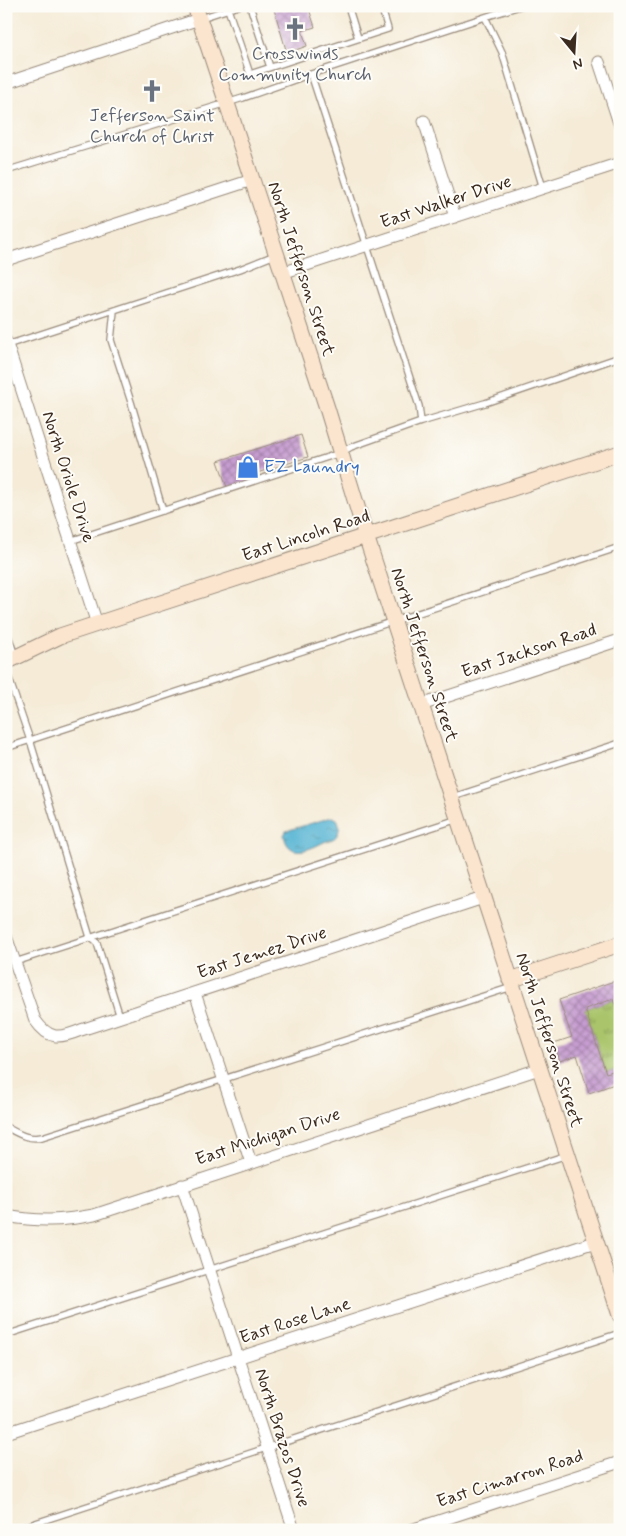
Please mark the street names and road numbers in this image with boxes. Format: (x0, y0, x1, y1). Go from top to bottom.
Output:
street label: East Walker Drive (377, 169, 515, 235)
street label: North Jefferson Street (261, 179, 341, 360)
street label: North Oriole Drive (35, 408, 101, 546)
street label: East Lincoln Road (239, 504, 373, 568)
street label: North Jefferson Street (384, 565, 464, 746)
street label: East Jackson Road (458, 618, 600, 684)
street label: East Jemez Drive (194, 921, 330, 985)
street label: North Jefferson Street (509, 950, 589, 1131)
street label: East Michigan Drive (193, 1102, 343, 1172)
street label: East Rose Lane (237, 1292, 354, 1350)
street label: North Brazos Drive (248, 1366, 316, 1510)
street label: East Cimarron Road (434, 1444, 586, 1514)

